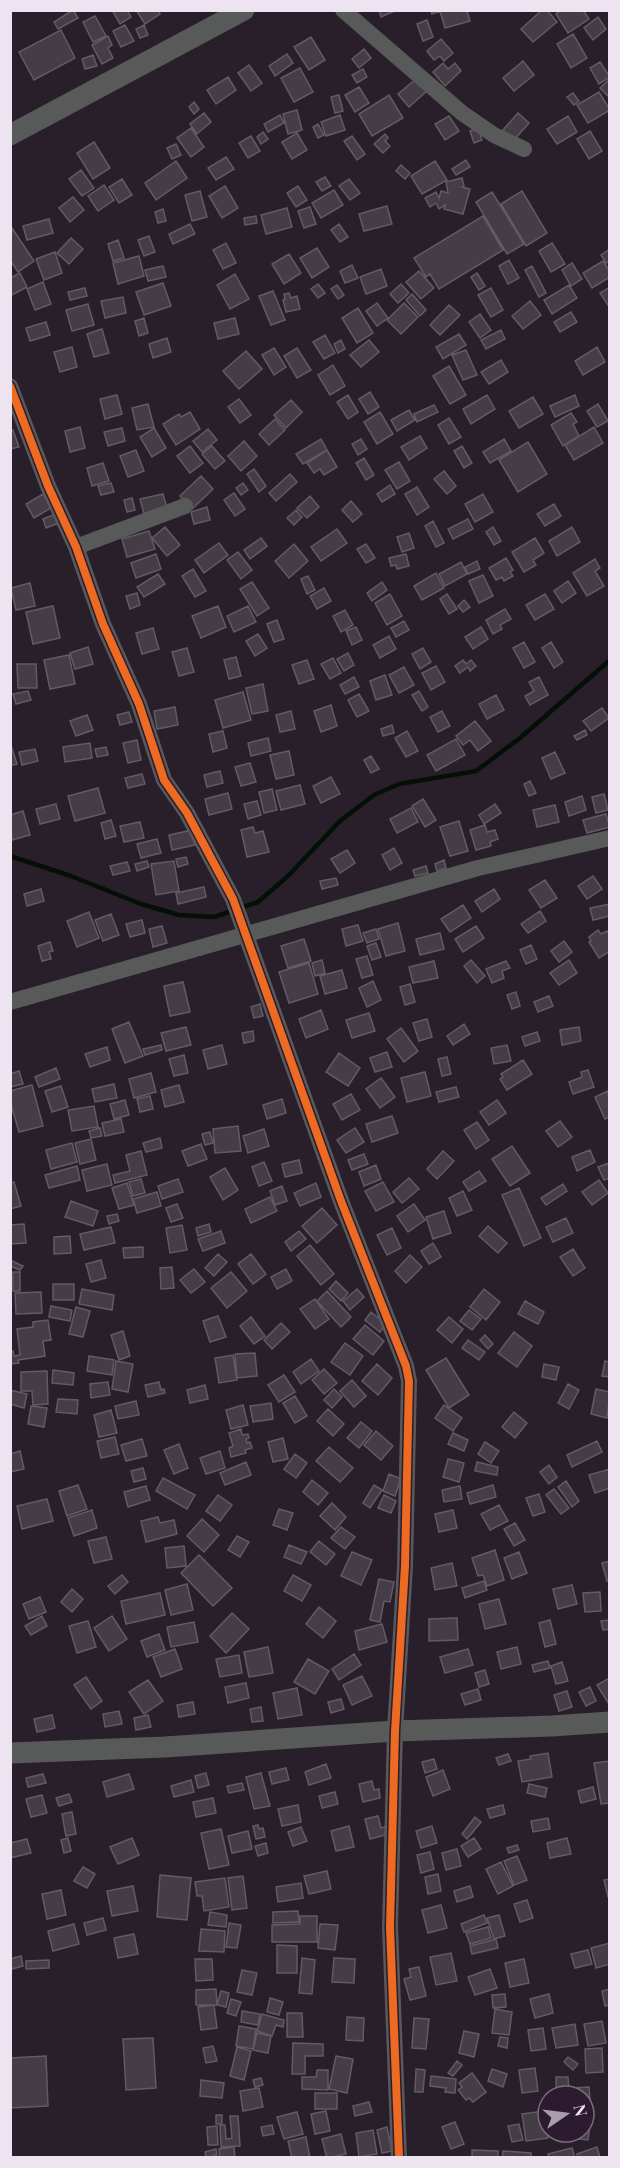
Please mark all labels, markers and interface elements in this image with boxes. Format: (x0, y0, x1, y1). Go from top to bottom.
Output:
north arrow (536, 2084, 596, 2144)
text: N (569, 2102, 593, 2119)

